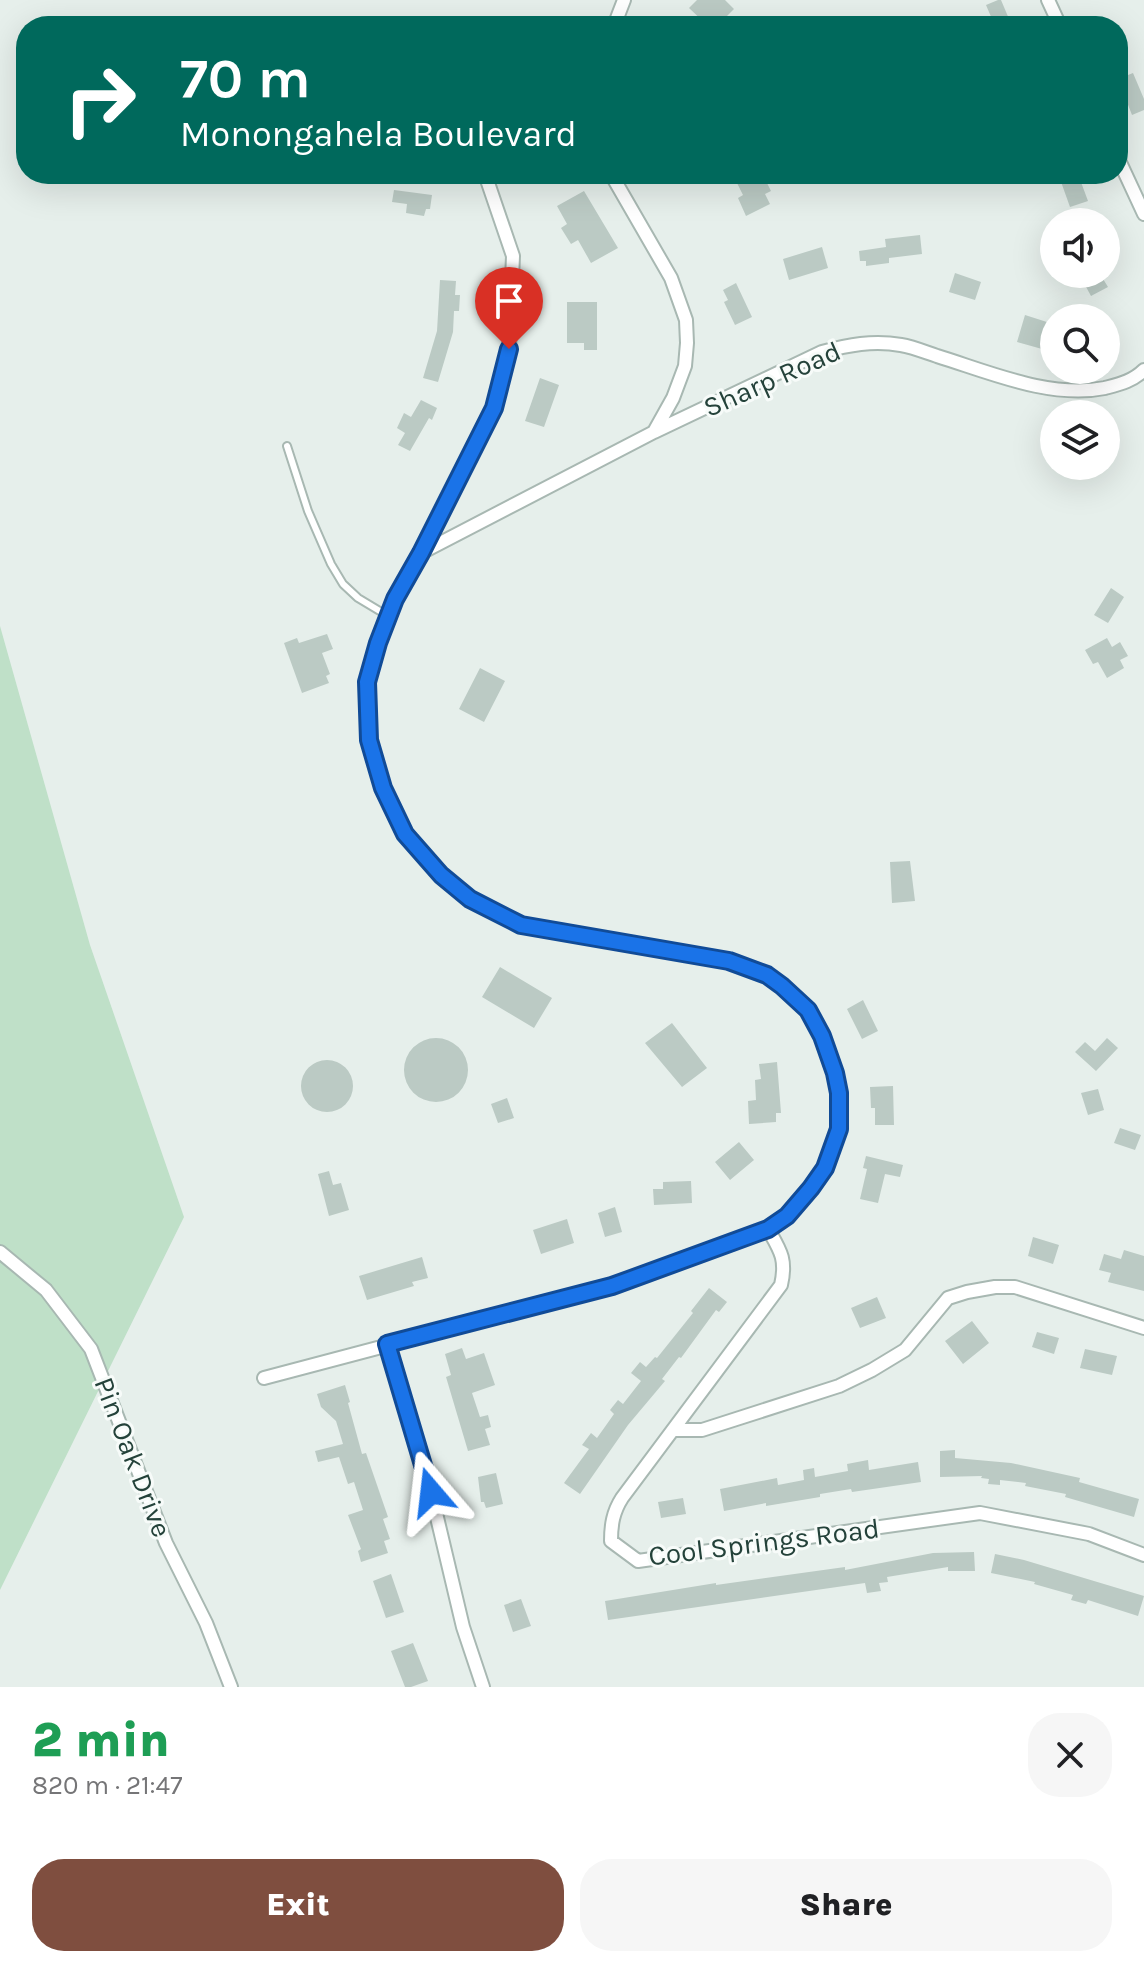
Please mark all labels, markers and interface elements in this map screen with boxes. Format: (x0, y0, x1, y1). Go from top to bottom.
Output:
text: 70 m (180, 46, 311, 111)
icon: right (48, 48, 152, 152)
text: Monongahela Boulevard (180, 113, 577, 155)
map controls (1040, 208, 1120, 480)
button: sound (1040, 208, 1120, 288)
pin (475, 267, 543, 349)
icon: arrive (487, 279, 531, 323)
button: search (1040, 304, 1120, 384)
street label: Sharp Road (698, 334, 846, 424)
button: layers (1040, 400, 1120, 480)
street label: Pin Oak Drive (87, 1372, 179, 1542)
position arrow (389, 1450, 473, 1534)
street label: Cool Springs Road (647, 1511, 881, 1573)
text: 2 min (32, 1712, 170, 1768)
button: close (1028, 1713, 1112, 1797)
text: 820 m · 21:47 (32, 1770, 182, 1801)
button: Exit (32, 1859, 564, 1951)
button: Share (580, 1859, 1112, 1951)

